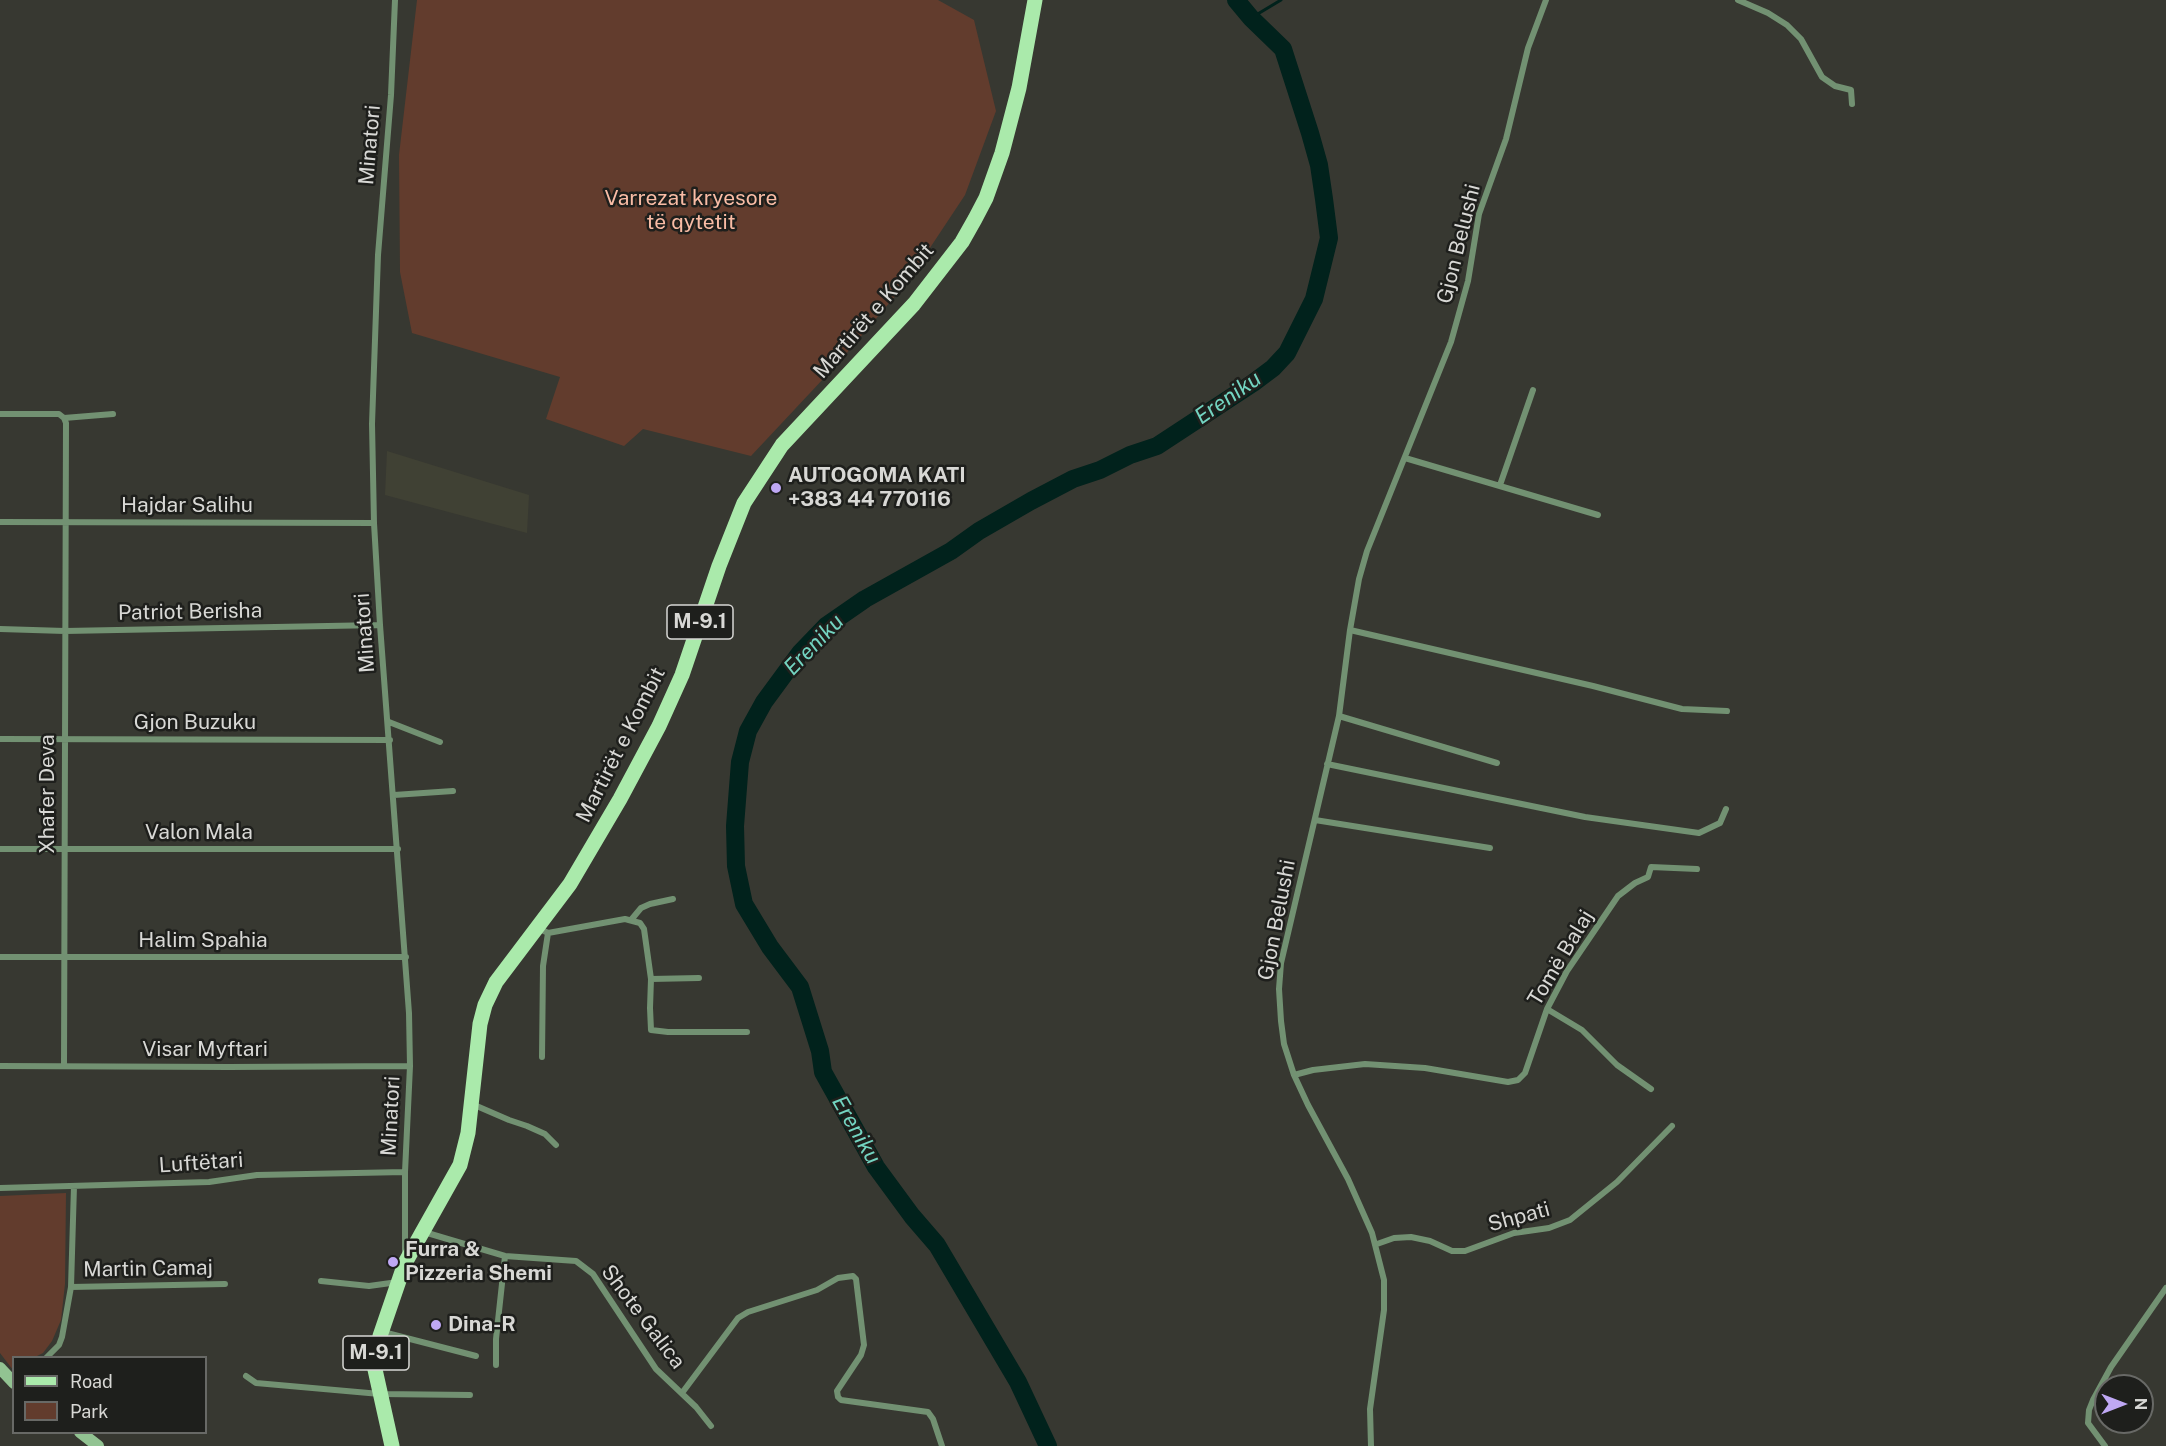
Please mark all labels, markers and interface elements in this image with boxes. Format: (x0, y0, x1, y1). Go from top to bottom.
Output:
street label: Minatori (354, 104, 386, 186)
street label: Gjon Belushi (1432, 182, 1486, 306)
park label: Varrezat kryesore të qytetit (605, 186, 777, 236)
street label: Martirët e Kombit (808, 238, 940, 384)
water label: Ereniku (1190, 366, 1266, 430)
place label: AUTOGOMA KATI +383 44 770116 (788, 463, 966, 513)
marker: AUTOGOMA KATI +383 44 770116 (769, 481, 783, 495)
street label: Hajdar Salihu (121, 493, 253, 519)
street label: Minatori (350, 592, 380, 674)
street label: Patriot Berisha (118, 598, 262, 626)
road number: M-9.1 (667, 605, 733, 639)
water label: Ereniku (779, 609, 849, 681)
street label: Martirët e Kombit (571, 663, 671, 827)
street label: Gjon Buzuku (134, 710, 256, 736)
street label: Xhafer Deva (35, 734, 61, 854)
street label: Valon Mala (145, 820, 253, 846)
street label: Gjon Belushi (1253, 858, 1301, 982)
street label: Tomë Balaj (1523, 906, 1599, 1010)
street label: Halim Spahia (138, 928, 268, 954)
street label: Visar Myftari (142, 1037, 268, 1063)
street label: Minatori (376, 1075, 406, 1157)
water label: Ereniku (826, 1091, 886, 1169)
street label: Luftëtari (158, 1147, 244, 1179)
street label: Shpati (1485, 1197, 1553, 1237)
place label: Furra & Pizzeria Shemi (405, 1237, 552, 1287)
street label: Martin Camaj (83, 1255, 213, 1283)
marker: Furra & Pizzeria Shemi (386, 1255, 400, 1269)
street label: Shote Galica (596, 1260, 690, 1374)
place label: Dina-R (448, 1312, 516, 1338)
marker: Dina-R (429, 1318, 443, 1332)
road number: M-9.1 (343, 1336, 409, 1370)
legend (12, 1356, 207, 1434)
text: Road (70, 1371, 113, 1392)
north arrow (2094, 1374, 2154, 1434)
text: N (2131, 1398, 2150, 1410)
text: Park (70, 1401, 108, 1422)

